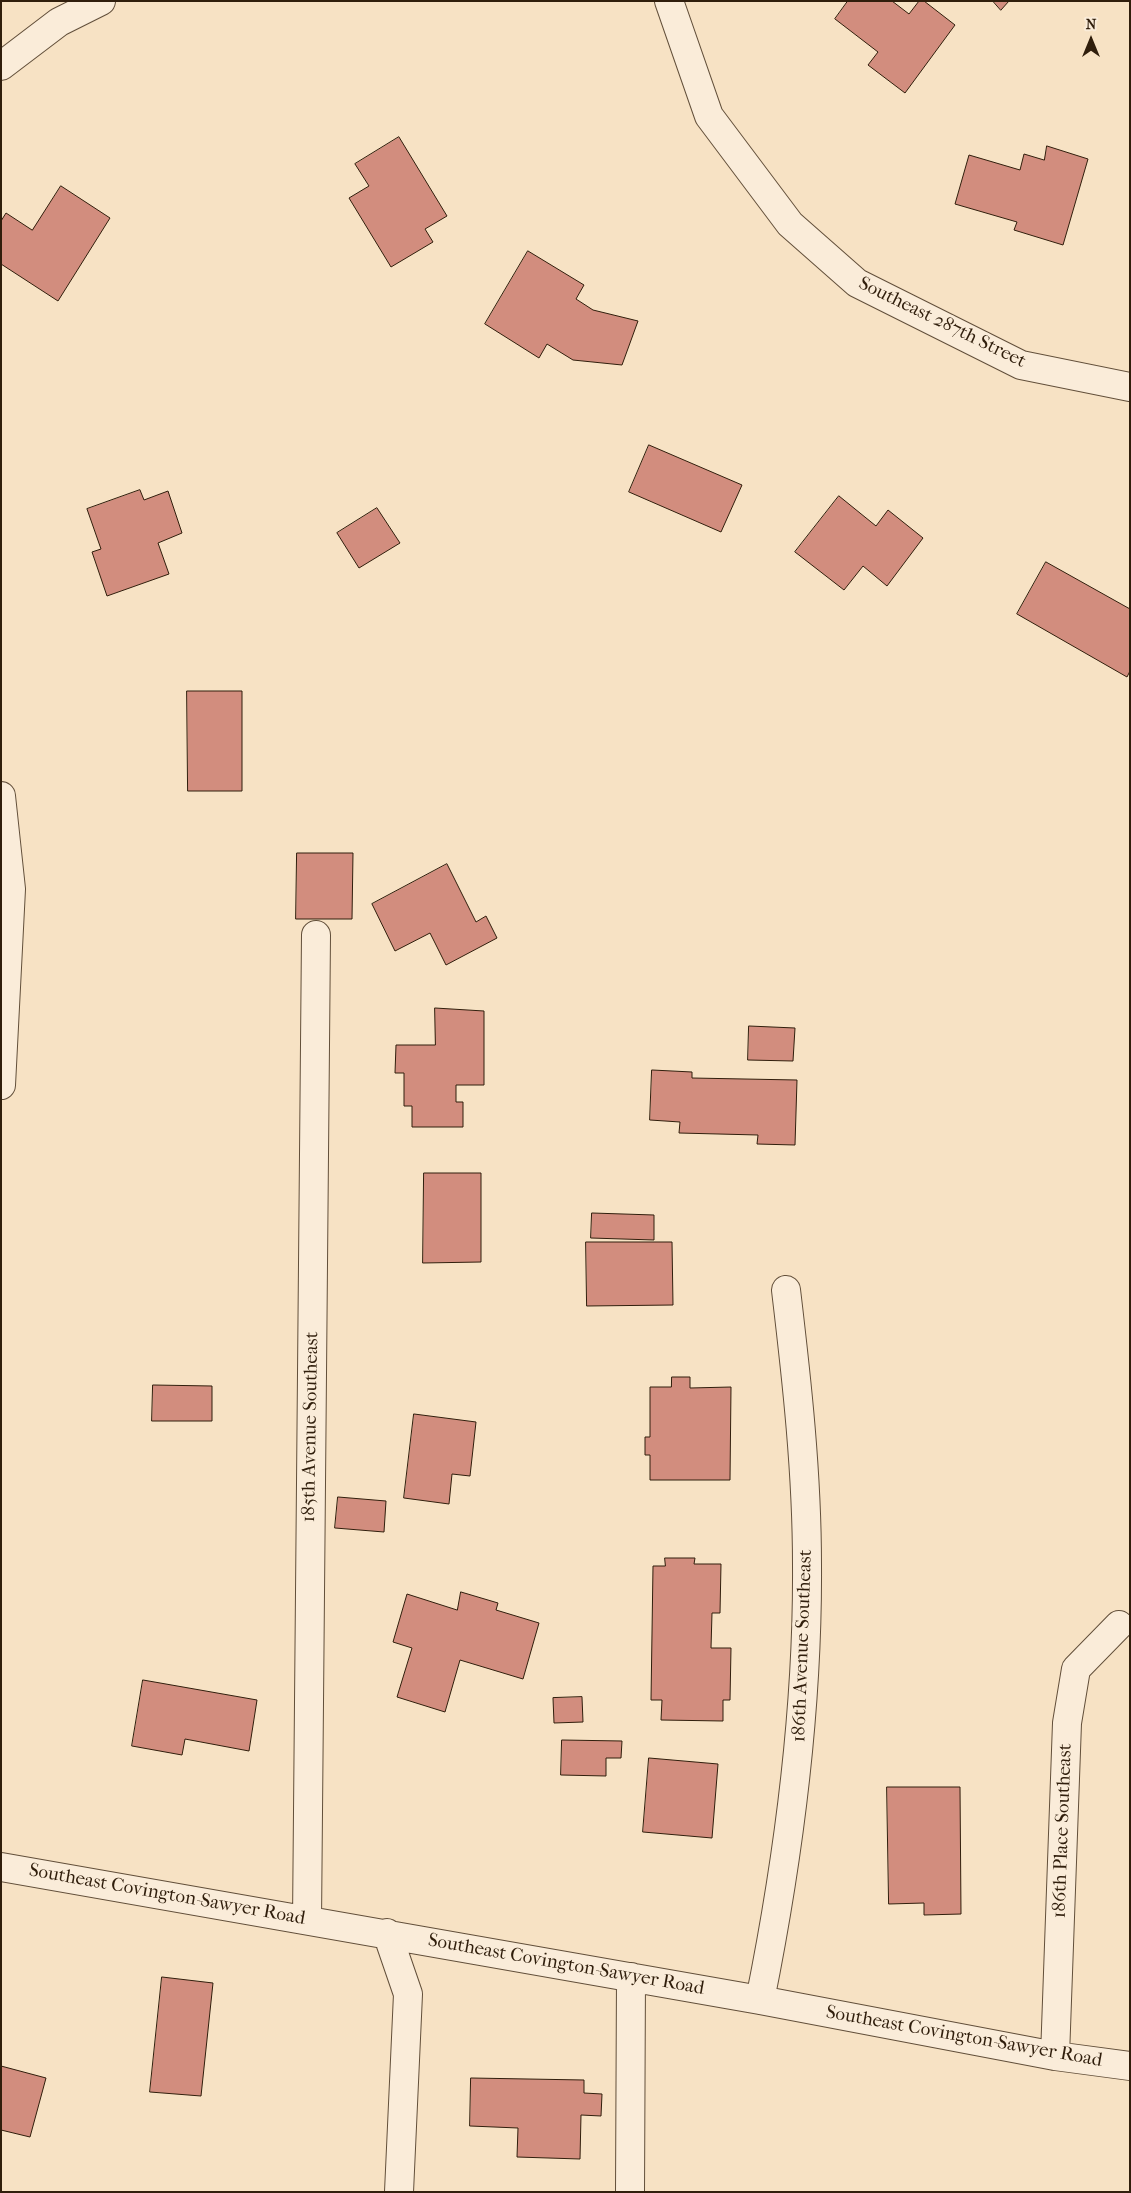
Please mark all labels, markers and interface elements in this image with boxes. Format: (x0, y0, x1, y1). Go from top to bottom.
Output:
north arrow (1066, 15, 1116, 65)
text: N (1086, 16, 1096, 33)
street label: Southeast 287th Street (855, 273, 1029, 373)
street label: 185th Avenue Southeast (298, 1331, 324, 1523)
street label: 186th Avenue Southeast (788, 1549, 818, 1743)
street label: 186th Place Southeast (1049, 1743, 1077, 1919)
street label: Southeast Covington-Sawyer Road (27, 1859, 307, 1931)
street label: Southeast Covington-Sawyer Road (426, 1929, 706, 2001)
street label: Southeast Covington-Sawyer Road (824, 2001, 1104, 2073)

